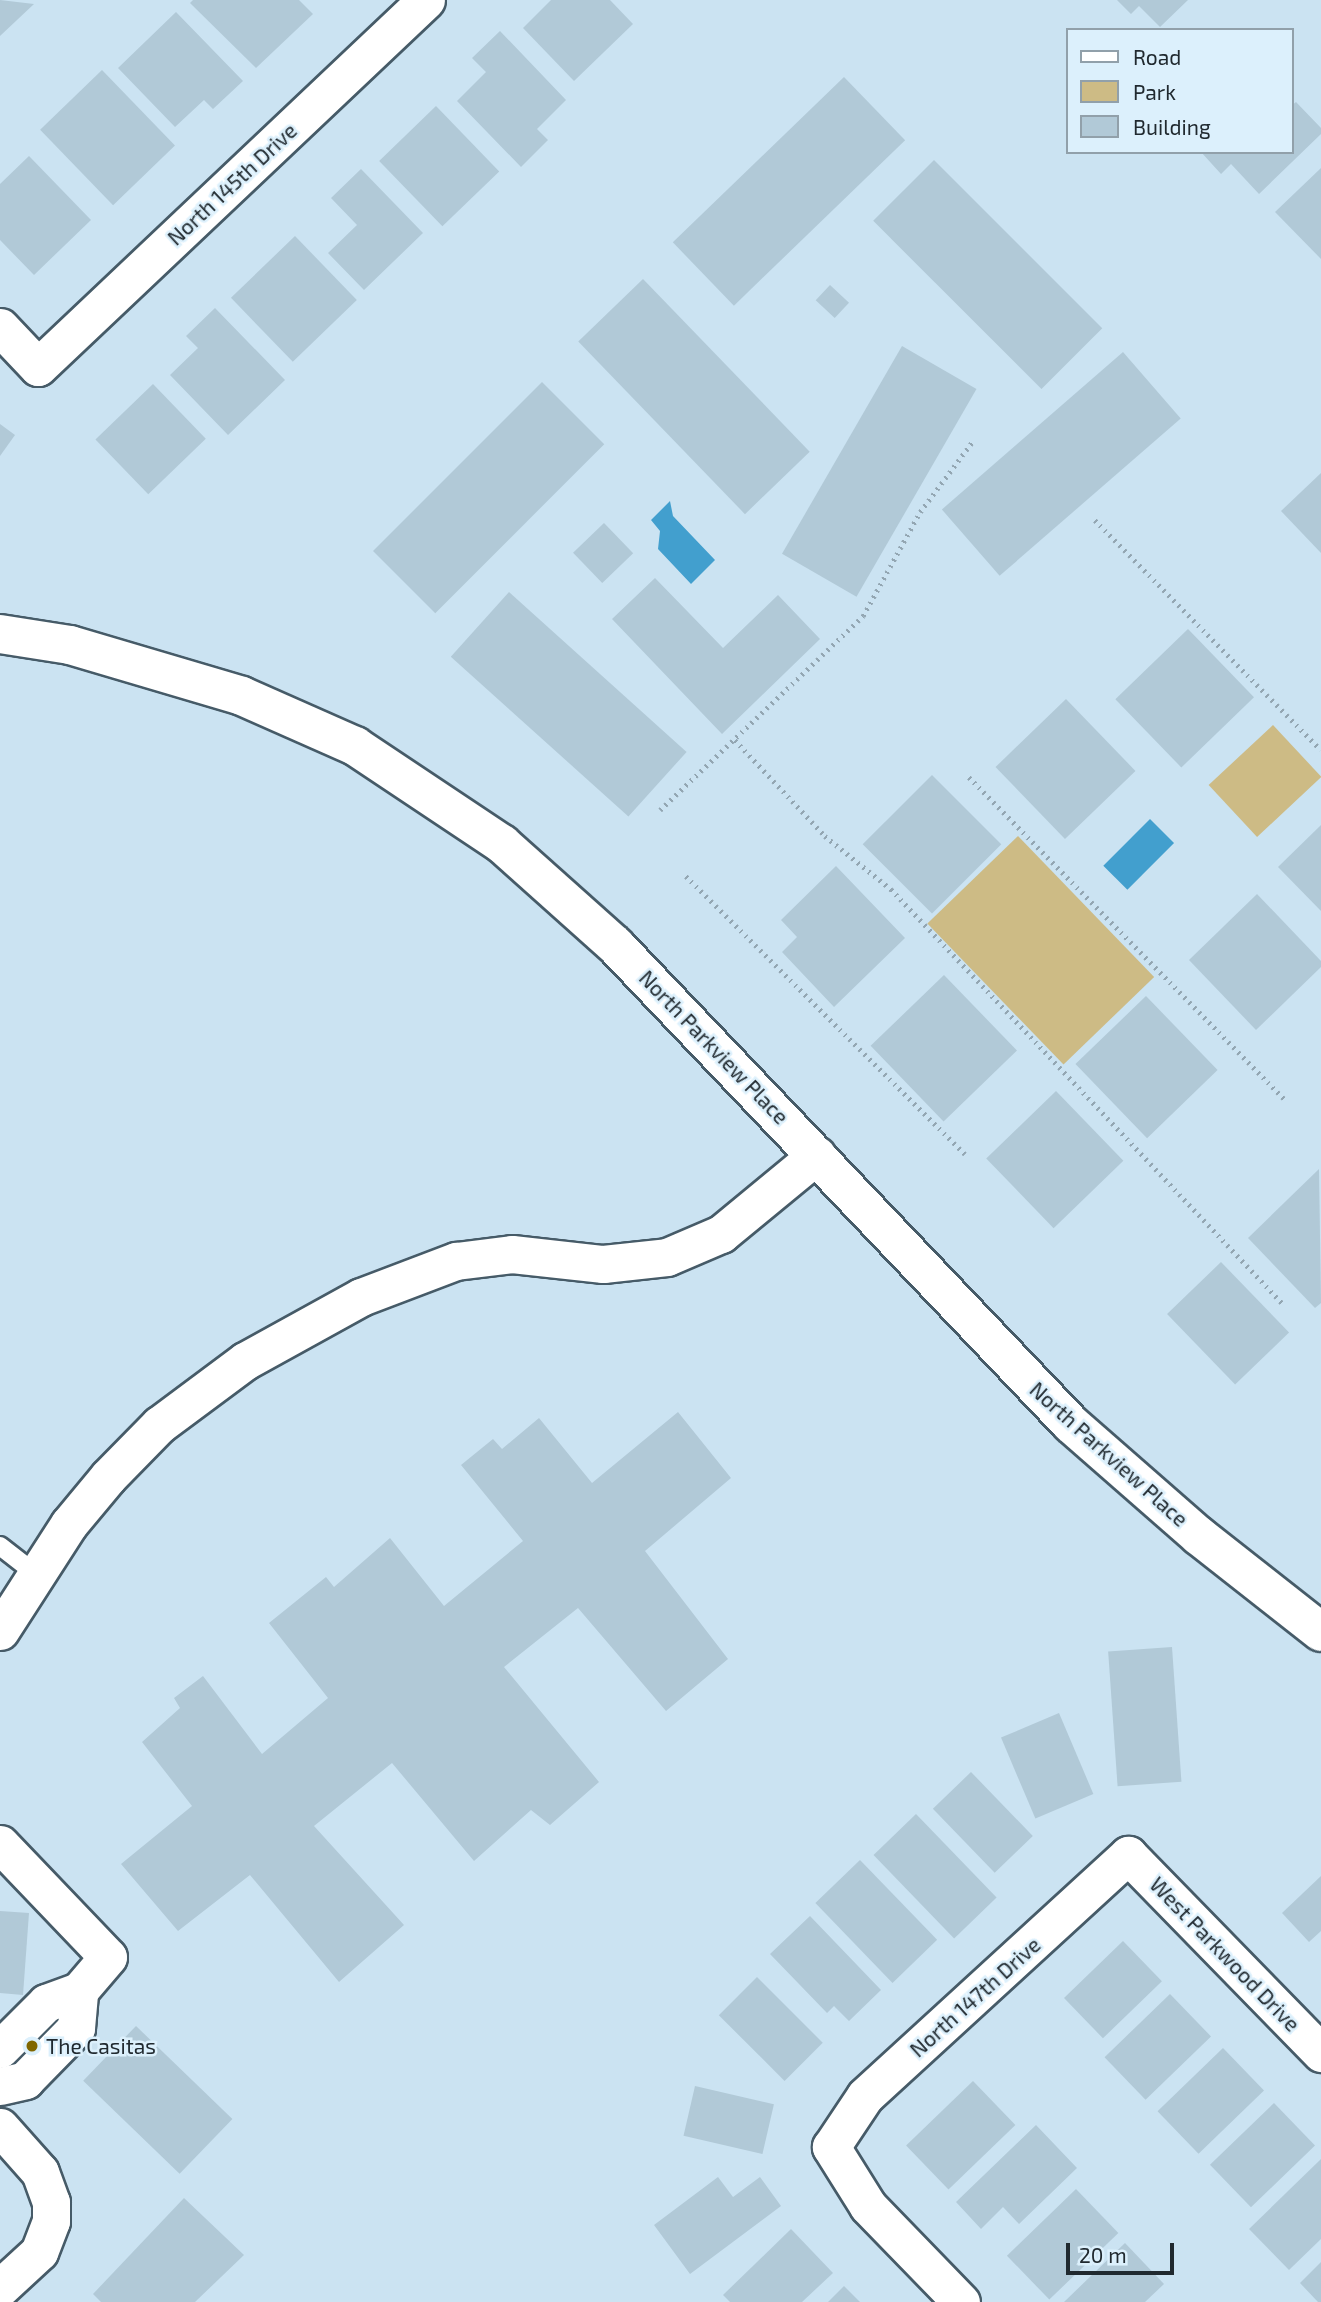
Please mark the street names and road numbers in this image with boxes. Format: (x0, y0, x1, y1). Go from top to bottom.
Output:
street label: North 145th Drive (162, 118, 302, 250)
street label: North Parkview Place (634, 965, 794, 1129)
street label: North Parkview Place (1025, 1376, 1193, 1532)
street label: West Parkwood Drive (1145, 1872, 1305, 2036)
street label: North 147th Drive (905, 1932, 1045, 2062)

